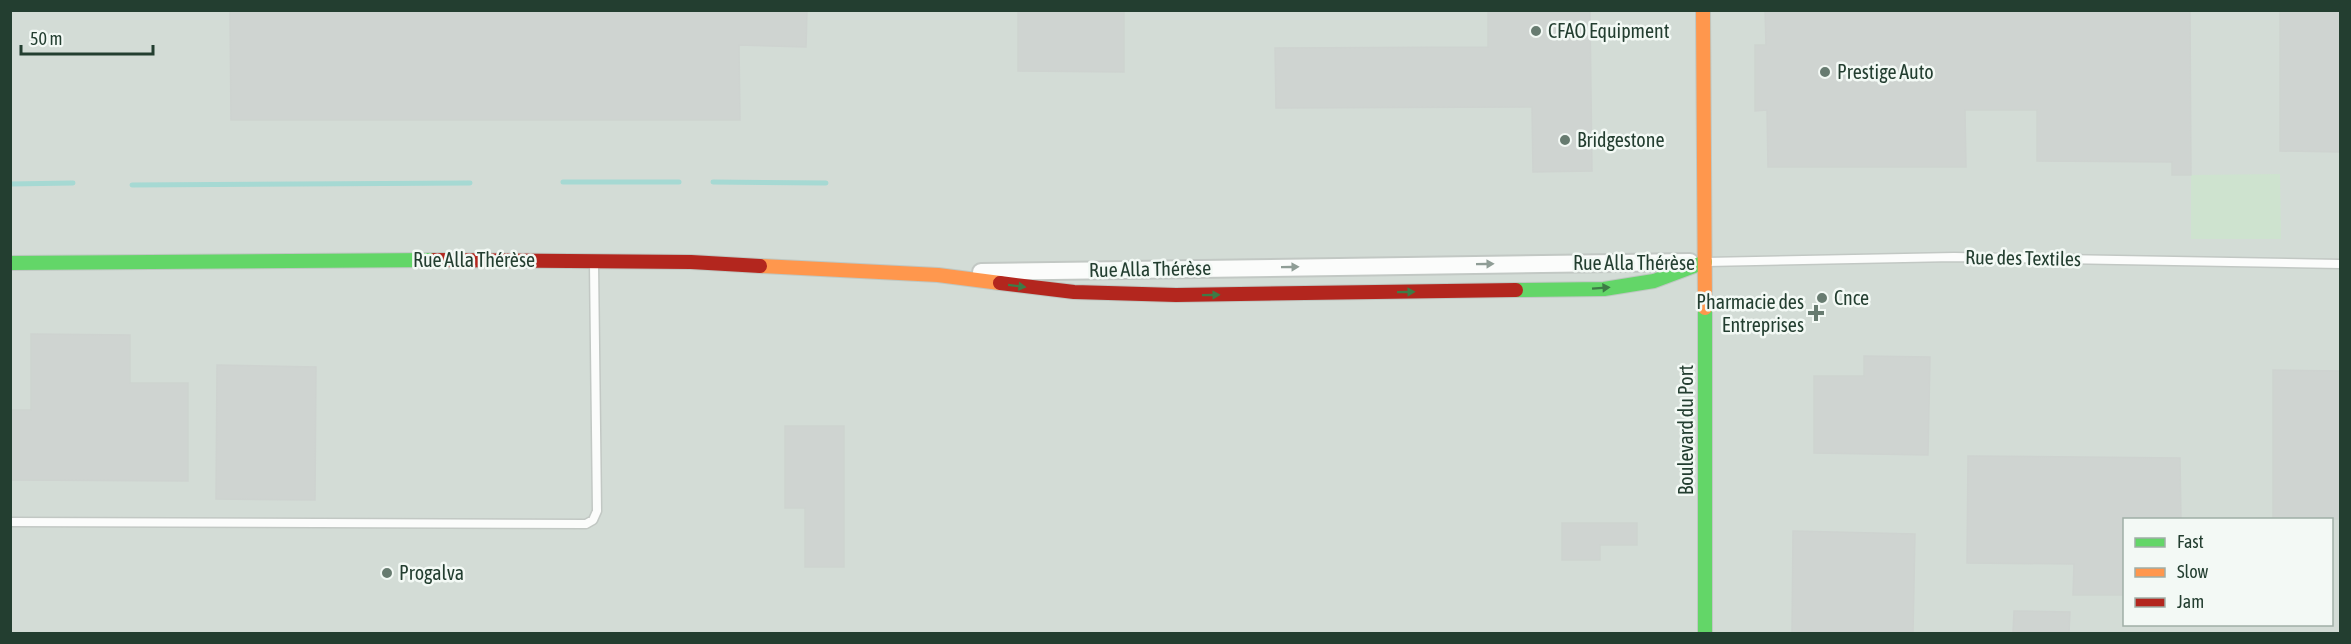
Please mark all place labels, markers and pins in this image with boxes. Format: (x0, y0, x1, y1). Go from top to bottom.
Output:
place label: CFAO Equipment (1548, 19, 1670, 42)
marker: CFAO Equipment (1529, 24, 1543, 38)
place label: Prestige Auto (1837, 60, 1934, 83)
marker: Prestige Auto (1818, 65, 1832, 79)
place label: Bridgestone (1577, 128, 1665, 151)
marker: Bridgestone (1558, 133, 1572, 147)
place label: Cnce (1834, 286, 1869, 309)
place label: Pharmacie des Entreprises (1696, 290, 1804, 336)
marker: Cnce (1815, 291, 1829, 305)
marker: Pharmacie des Entreprises (1809, 306, 1823, 320)
place label: Progalva (399, 561, 464, 584)
marker: Progalva (380, 566, 394, 580)

